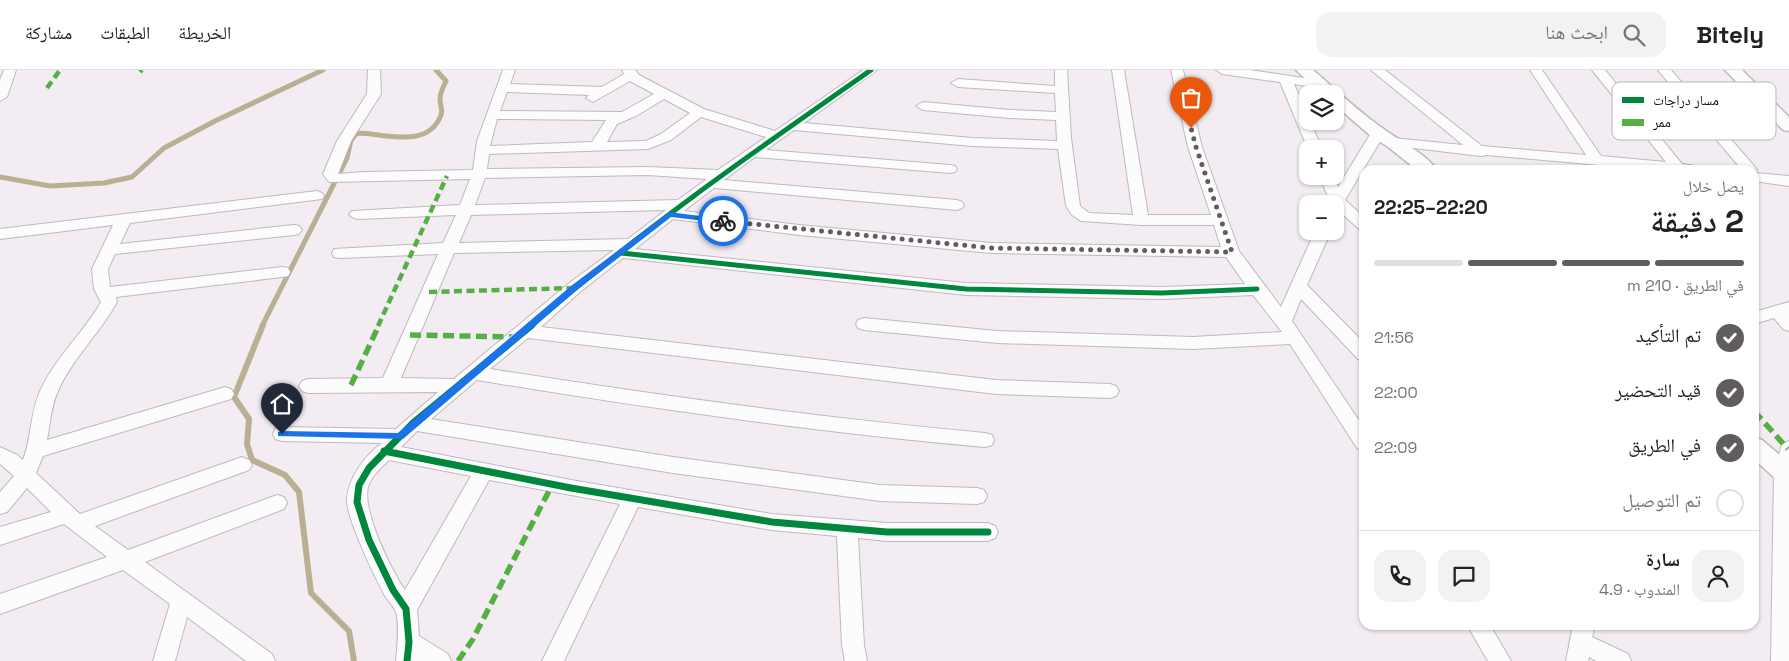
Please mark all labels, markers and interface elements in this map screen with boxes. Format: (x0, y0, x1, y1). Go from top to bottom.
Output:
search box (1316, 12, 1666, 57)
text: Bitely (1696, 19, 1764, 50)
text: ابحث هنا (1545, 20, 1608, 45)
text: مشاركة (25, 21, 72, 44)
text: الطبقات (100, 21, 150, 44)
text: الخريطة (178, 21, 231, 44)
icon: search (1620, 21, 1648, 49)
pin (1170, 77, 1212, 128)
legend (1612, 82, 1776, 140)
icon: bag (1177, 84, 1205, 112)
map controls (1299, 85, 1344, 240)
button: layers (1299, 85, 1344, 130)
text: مسار دراجات (1653, 91, 1719, 109)
text: ممر (1652, 113, 1671, 131)
button: + (1299, 140, 1344, 185)
text: يصل خلال (1683, 176, 1744, 197)
button: − (1299, 195, 1344, 240)
text: 22:20–22:25 (1374, 195, 1488, 220)
courier (698, 196, 748, 246)
text: 2 دقيقة (1650, 201, 1744, 241)
icon: bike (709, 207, 737, 235)
text: في الطريق · 210 m (1627, 275, 1744, 296)
text: تم التأكيد (1636, 323, 1701, 348)
icon: check (1716, 324, 1744, 352)
text: 21:56 (1374, 327, 1414, 348)
text: قيد التحضير (1615, 378, 1701, 403)
icon: check (1716, 379, 1744, 407)
text: 22:00 (1374, 382, 1418, 403)
pin (261, 383, 303, 434)
icon: home (268, 390, 296, 418)
text: في الطريق (1628, 433, 1701, 458)
icon: check (1716, 434, 1744, 462)
text: 22:09 (1374, 437, 1417, 458)
text: تم التوصيل (1622, 488, 1701, 513)
text: سارة (1646, 547, 1680, 572)
button: phone (1374, 550, 1426, 602)
button: chat (1438, 550, 1490, 602)
button: person (1692, 550, 1744, 602)
text: المندوب · 4.9 (1599, 579, 1680, 600)

